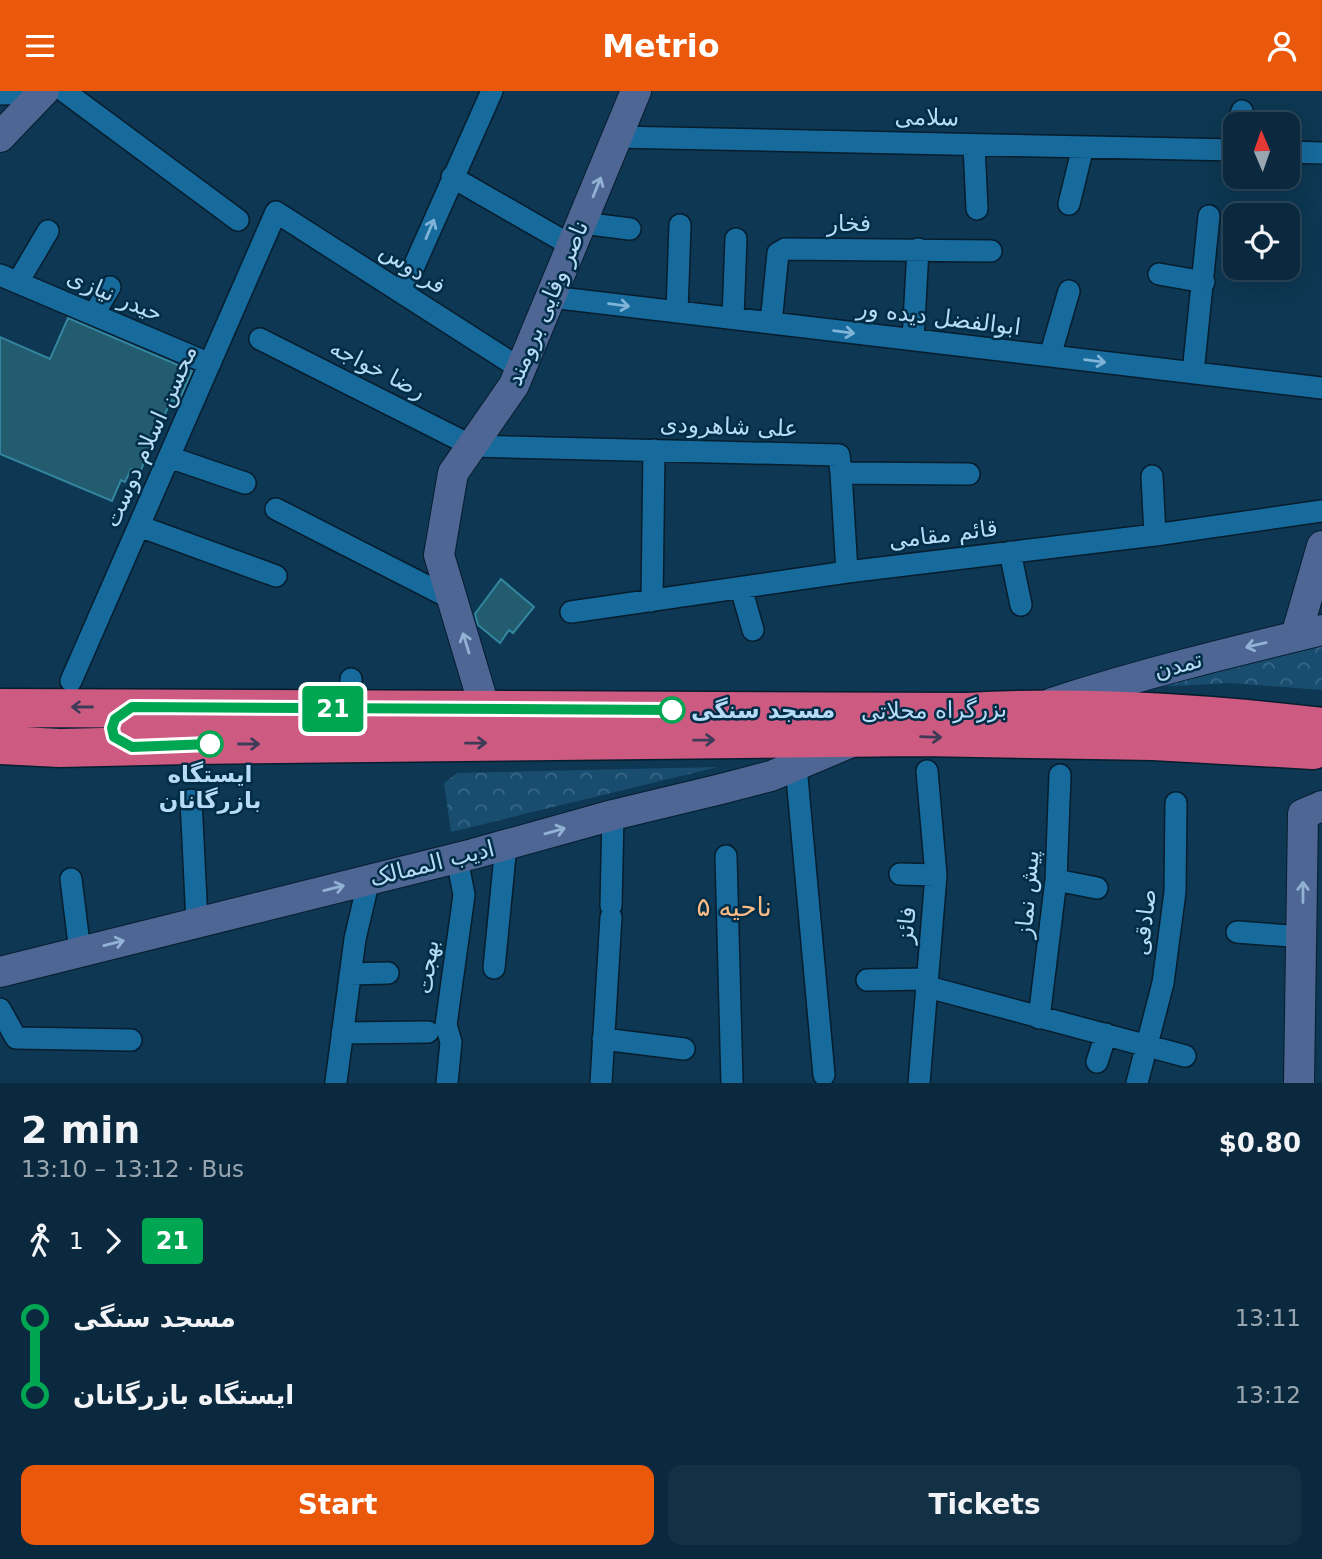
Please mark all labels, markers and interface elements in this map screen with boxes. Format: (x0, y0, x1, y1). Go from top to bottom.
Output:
icon: menu (21, 27, 59, 65)
text: Metrio (602, 27, 720, 65)
icon: person (1263, 27, 1301, 65)
street label: سلامی (895, 103, 959, 131)
north arrow (1223, 112, 1300, 189)
map controls (1223, 112, 1300, 280)
one-way arrow (591, 176, 604, 198)
button: locate (1223, 203, 1300, 280)
street label: فخار (826, 210, 871, 237)
street label: ناصر وفایی برومند (501, 217, 594, 390)
one-way arrow (424, 219, 437, 240)
street label: فردوس (375, 237, 451, 300)
street label: حیدر نیازی (63, 263, 167, 328)
street label: ابوالفضل دیده ور (855, 294, 1022, 341)
one-way arrow (607, 298, 629, 311)
one-way arrow (833, 325, 855, 338)
street label: رضا خواجه (325, 334, 430, 405)
street label: محسن اسلام دوست (98, 341, 203, 532)
one-way arrow (1083, 355, 1106, 368)
street label: علی شاهرودی (659, 411, 799, 442)
street label: قائم مقامی (887, 514, 999, 555)
one-way arrow (459, 633, 471, 655)
one-way arrow (1245, 639, 1268, 652)
street label: تمدن (1151, 646, 1205, 684)
line badge: 21 (302, 686, 364, 732)
text: 21 (316, 695, 350, 723)
street label: بزرگراه محلاتی (861, 696, 1007, 725)
marker: مسجد سنگی (659, 697, 685, 723)
place label: مسجد سنگی (691, 697, 835, 723)
one-way arrow (71, 700, 94, 714)
one-way arrow (919, 730, 942, 744)
marker: ایستگاه بازرگانان (197, 731, 223, 757)
one-way arrow (692, 733, 715, 747)
one-way arrow (464, 736, 487, 749)
one-way arrow (237, 737, 260, 751)
place label: ایستگاه بازرگانان (159, 761, 261, 814)
one-way arrow (543, 824, 565, 837)
street label: ادیب الممالک (367, 835, 497, 891)
street label: پیش نماز (1010, 849, 1045, 940)
one-way arrow (322, 881, 345, 894)
one-way arrow (1296, 881, 1310, 904)
street label: صادقی (1127, 887, 1161, 957)
district label: ناحیه ۵ (696, 892, 772, 922)
street label: فائز (891, 905, 922, 946)
one-way arrow (102, 936, 125, 949)
street label: بهجت (410, 938, 445, 996)
text: 2 min (21, 1108, 140, 1152)
text: $0.80 (1219, 1128, 1301, 1158)
text: 13:10 – 13:12 · Bus (21, 1156, 244, 1182)
icon: walk (21, 1222, 59, 1260)
icon: forward (94, 1222, 132, 1260)
text: 21 (156, 1227, 189, 1255)
text: 1 (69, 1228, 84, 1254)
text: مسجد سنگی (73, 1303, 236, 1333)
text: 13:11 (1235, 1305, 1301, 1331)
text: ایستگاه بازرگانان (73, 1380, 294, 1410)
text: 13:12 (1235, 1382, 1301, 1408)
button: Start (21, 1465, 654, 1545)
button: Tickets (668, 1465, 1301, 1545)

